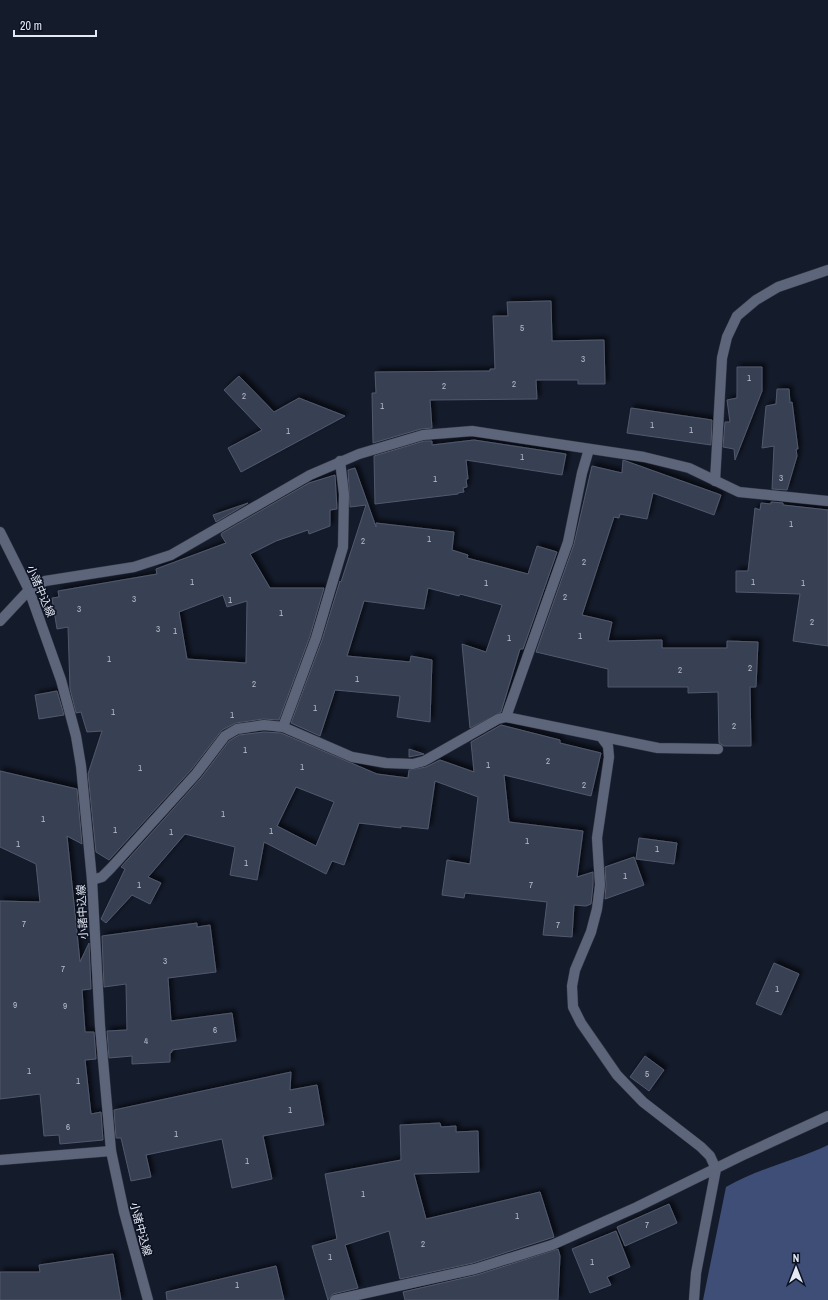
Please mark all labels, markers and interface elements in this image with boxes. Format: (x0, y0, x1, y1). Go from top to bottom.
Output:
scale bar (14, 12, 96, 38)
text: 20 m (20, 18, 42, 34)
house number: 5 (520, 322, 524, 334)
house number: 3 (581, 353, 585, 365)
house number: 1 (747, 372, 751, 384)
house number: 2 (512, 378, 516, 390)
house number: 2 (442, 380, 446, 392)
house number: 2 (242, 390, 246, 402)
house number: 1 (380, 400, 384, 412)
house number: 1 (650, 419, 654, 431)
house number: 1 (689, 424, 693, 436)
house number: 1 (286, 425, 290, 437)
house number: 1 (520, 451, 524, 463)
house number: 3 (779, 472, 783, 484)
house number: 1 (433, 473, 437, 485)
house number: 1 (789, 518, 793, 530)
house number: 1 (427, 533, 431, 545)
house number: 2 (361, 535, 365, 547)
house number: 2 (582, 556, 586, 568)
street label: 小諸中込線 (24, 563, 58, 619)
house number: 1 (190, 576, 194, 588)
house number: 1 (751, 576, 755, 588)
house number: 1 (484, 577, 488, 589)
house number: 1 (801, 577, 805, 589)
house number: 2 (563, 591, 567, 603)
house number: 3 (132, 593, 136, 605)
house number: 1 (228, 594, 232, 606)
house number: 3 (77, 603, 81, 615)
house number: 1 (279, 607, 283, 619)
house number: 2 (810, 616, 814, 628)
house number: 3 (156, 623, 160, 635)
house number: 1 (173, 625, 177, 637)
house number: 1 (578, 630, 582, 642)
house number: 1 (507, 632, 511, 644)
house number: 1 (107, 653, 111, 665)
house number: 2 (748, 662, 752, 674)
house number: 2 (678, 664, 682, 676)
house number: 1 (355, 673, 359, 685)
house number: 2 (252, 678, 256, 690)
house number: 1 (313, 702, 317, 714)
house number: 1 (111, 706, 115, 718)
house number: 1 (230, 709, 234, 721)
house number: 2 (732, 720, 736, 732)
house number: 1 (243, 744, 247, 756)
house number: 2 (546, 755, 550, 767)
house number: 1 (486, 759, 490, 771)
house number: 1 (300, 761, 304, 773)
house number: 1 (138, 762, 142, 774)
house number: 2 (582, 779, 586, 791)
house number: 1 (221, 808, 225, 820)
house number: 1 (41, 813, 45, 825)
house number: 1 (113, 824, 117, 836)
house number: 1 (269, 825, 273, 837)
house number: 1 (169, 826, 173, 838)
house number: 1 (525, 835, 529, 847)
house number: 1 (16, 838, 20, 850)
house number: 1 (655, 843, 659, 855)
house number: 1 (244, 857, 248, 869)
house number: 1 (623, 870, 627, 882)
house number: 1 (137, 879, 141, 891)
house number: 7 (529, 879, 533, 891)
street label: 小諸中込線 (74, 884, 90, 940)
house number: 7 (22, 918, 26, 930)
house number: 7 (556, 919, 560, 931)
house number: 3 (163, 955, 167, 967)
house number: 7 (61, 963, 65, 975)
house number: 1 (775, 983, 779, 995)
house number: 9 (13, 999, 17, 1011)
house number: 9 (63, 1000, 67, 1012)
house number: 6 (213, 1024, 217, 1036)
house number: 4 (144, 1035, 148, 1047)
house number: 1 (27, 1065, 31, 1077)
house number: 5 (645, 1068, 649, 1080)
house number: 1 (76, 1075, 80, 1087)
house number: 1 (288, 1104, 292, 1116)
house number: 6 (66, 1121, 70, 1133)
house number: 1 (174, 1128, 178, 1140)
house number: 1 (245, 1155, 249, 1167)
house number: 1 (361, 1188, 365, 1200)
street label: 小諸中込線 (127, 1201, 155, 1257)
house number: 1 (515, 1210, 519, 1222)
house number: 7 (645, 1219, 649, 1231)
house number: 2 (421, 1238, 425, 1250)
north arrow (776, 1248, 816, 1288)
house number: 1 (328, 1251, 332, 1263)
text: N (793, 1251, 799, 1265)
house number: 1 (590, 1256, 594, 1268)
house number: 1 (235, 1279, 239, 1291)

